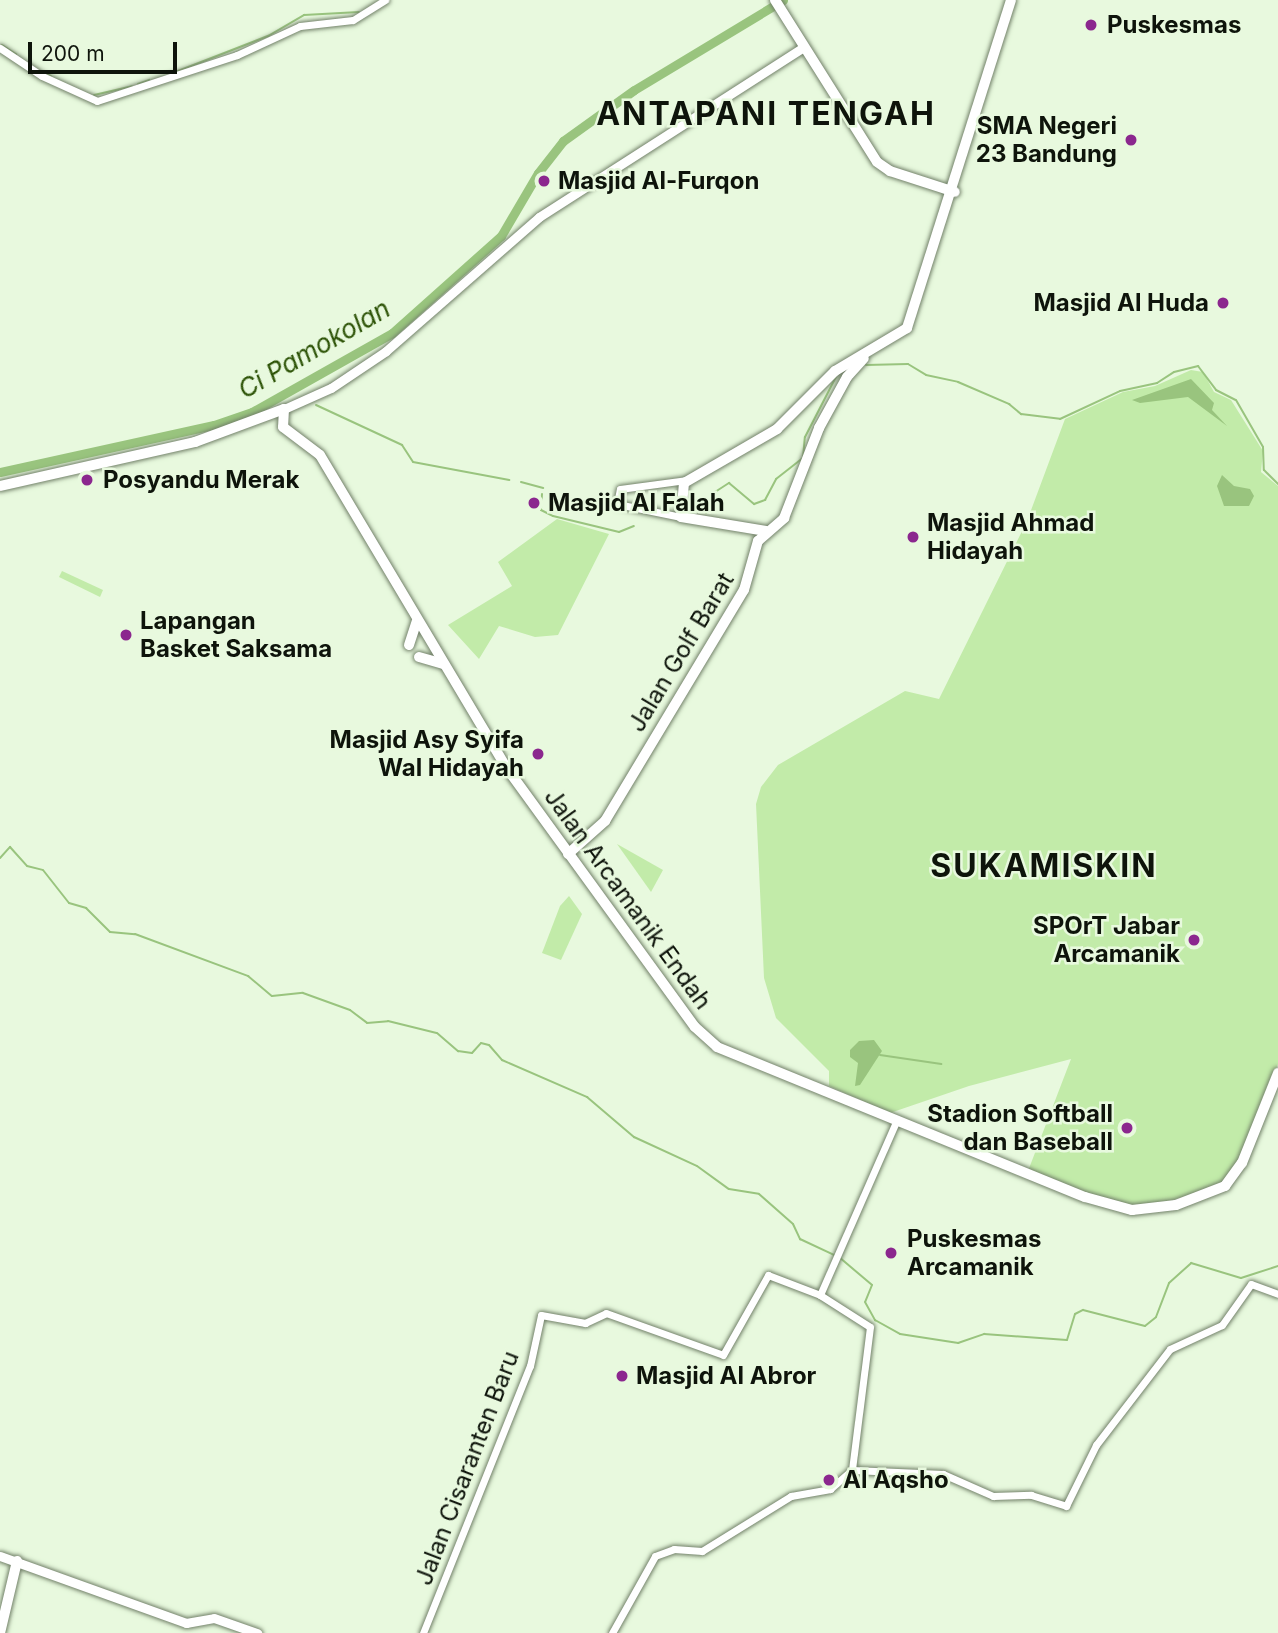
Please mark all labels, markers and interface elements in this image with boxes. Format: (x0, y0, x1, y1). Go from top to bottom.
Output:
place label: Puskesmas (1107, 11, 1241, 39)
marker: Puskesmas (1081, 15, 1101, 35)
scale bar (32, 28, 180, 72)
text: 200 m (41, 41, 105, 66)
district label: ANTAPANI TENGAH (598, 95, 934, 133)
place label: SMA Negeri 23 Bandung (976, 112, 1117, 168)
marker: SMA Negeri 23 Bandung (1123, 132, 1139, 148)
place label: Masjid Al-Furqon (558, 167, 759, 195)
marker: Masjid Al-Furqon (536, 173, 552, 189)
place label: Masjid Al Huda (1033, 289, 1209, 317)
water label: Ci Pamokolan (232, 293, 396, 405)
marker: Masjid Al Huda (1215, 295, 1231, 311)
place label: Posyandu Merak (103, 466, 299, 494)
marker: Posyandu Merak (77, 470, 97, 490)
place label: Masjid Al Falah (548, 489, 725, 517)
marker: Masjid Al Falah (526, 495, 542, 511)
place label: Masjid Ahmad Hidayah (927, 509, 1094, 565)
marker: Masjid Ahmad Hidayah (905, 529, 921, 545)
street label: Jalan Golf Barat (622, 567, 740, 737)
place label: Lapangan Basket Saksama (140, 607, 332, 663)
marker: Lapangan Basket Saksama (118, 627, 134, 643)
place label: Masjid Asy Syifa Wal Hidayah (330, 726, 524, 782)
marker: Masjid Asy Syifa Wal Hidayah (530, 746, 546, 762)
street label: Jalan Arcamanik Endah (538, 783, 718, 1015)
district label: SUKAMISKIN (932, 847, 1156, 885)
place label: SPOrT Jabar Arcamanik (1033, 912, 1180, 968)
marker: SPOrT Jabar Arcamanik (1186, 932, 1202, 948)
place label: Stadion Softball dan Baseball (927, 1100, 1113, 1156)
marker: Stadion Softball dan Baseball (1119, 1120, 1135, 1136)
place label: Puskesmas Arcamanik (907, 1225, 1041, 1281)
marker: Puskesmas Arcamanik (881, 1243, 901, 1263)
street label: Jalan Cisaranten Baru (409, 1347, 525, 1589)
place label: Masjid Al Abror (636, 1362, 816, 1390)
marker: Masjid Al Abror (614, 1368, 630, 1384)
place label: Al Aqsho (843, 1466, 949, 1494)
marker: Al Aqsho (821, 1472, 837, 1488)

